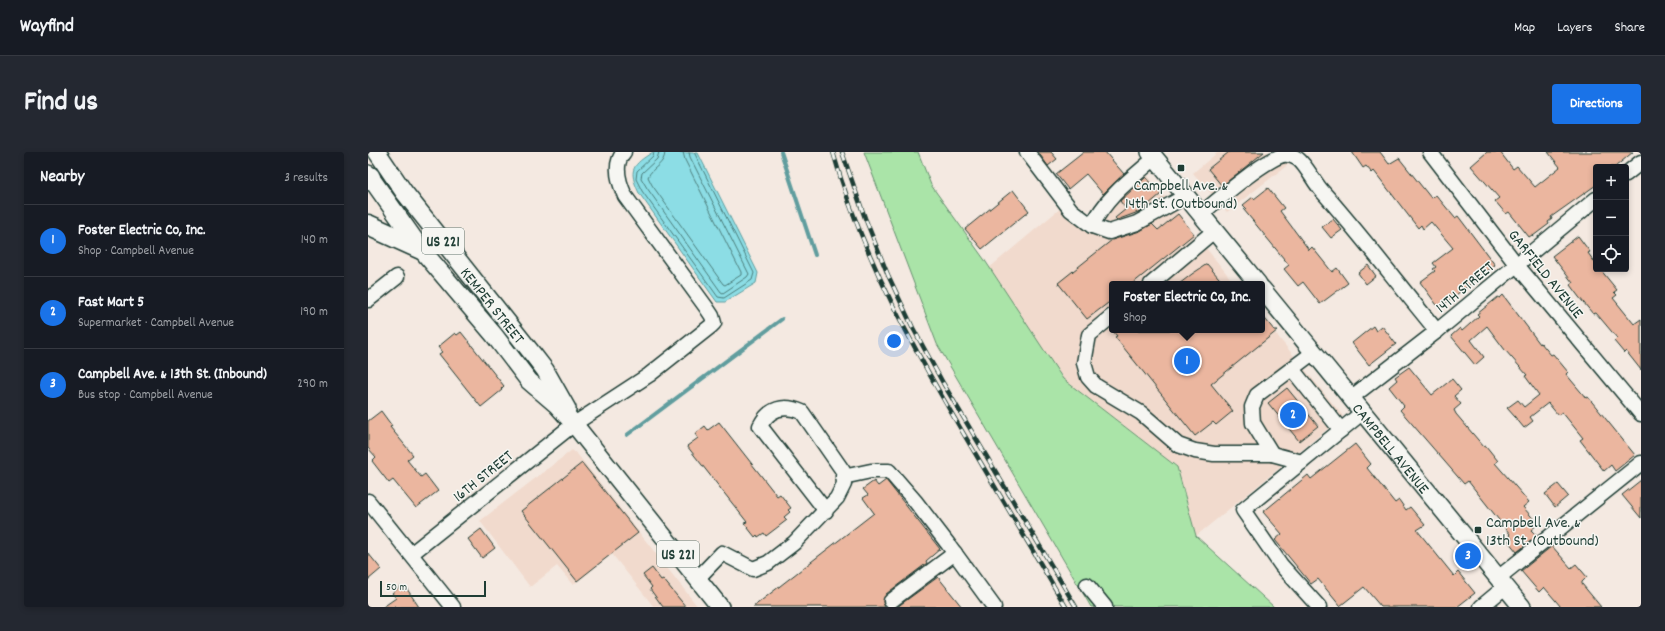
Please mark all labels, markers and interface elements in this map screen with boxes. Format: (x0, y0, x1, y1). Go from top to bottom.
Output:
text: Wayfind (20, 14, 74, 41)
text: Map (1514, 18, 1535, 38)
text: Layers (1557, 18, 1592, 38)
text: Share (1614, 18, 1645, 38)
text: Find us (24, 84, 98, 124)
button: Directions (1552, 84, 1641, 124)
marker: Campbell Ave. & 14th St. (Outbound) (1176, 163, 1186, 173)
map controls (1593, 164, 1629, 272)
button: + (1593, 164, 1629, 200)
text: Nearby (40, 166, 84, 190)
text: 3 results (284, 169, 328, 188)
place label: Campbell Ave. & 14th St. (Outbound) (1125, 175, 1237, 216)
button: − (1593, 200, 1629, 236)
text: Foster Electric Co, Inc. (78, 220, 206, 242)
street label: GARFIELD AVENUE (1502, 225, 1589, 325)
road number: US 221 (422, 228, 464, 254)
text: 1 (52, 231, 54, 250)
text: 140 m (301, 231, 328, 250)
button: locate (1593, 236, 1629, 272)
text: Shop · Campbell Avenue (78, 242, 194, 261)
street label: 14TH STREET (1431, 256, 1500, 319)
street label: KEMPER STREET (454, 263, 529, 350)
popup (1109, 281, 1265, 333)
text: Foster Electric Co, Inc. (1123, 287, 1251, 309)
text: Fast Mart 5 (78, 292, 144, 314)
text: 2 (50, 303, 56, 322)
text: 190 m (300, 303, 328, 322)
text: Shop (1123, 309, 1147, 328)
text: Supermarket · Campbell Avenue (78, 314, 234, 333)
your location (884, 331, 904, 351)
pin: 1 (1174, 346, 1200, 376)
text: Campbell Ave. & 13th St. (Inbound) (78, 364, 267, 386)
text: 3 (50, 375, 56, 394)
text: 290 m (297, 375, 328, 394)
text: Bus stop · Campbell Avenue (78, 386, 213, 405)
street label: CAMPBELL AVENUE (1346, 399, 1434, 500)
pin: 2 (1280, 400, 1306, 430)
street label: 16TH STREET (448, 445, 519, 508)
place label: Campbell Ave. & 13th St. (Outbound) (1486, 512, 1599, 553)
marker: Campbell Ave. & 13th St. (Outbound) (1473, 525, 1483, 535)
road number: US 221 (657, 541, 699, 567)
pin: 3 (1455, 541, 1481, 571)
scale bar (380, 579, 486, 598)
text: 50 m (386, 580, 407, 596)

